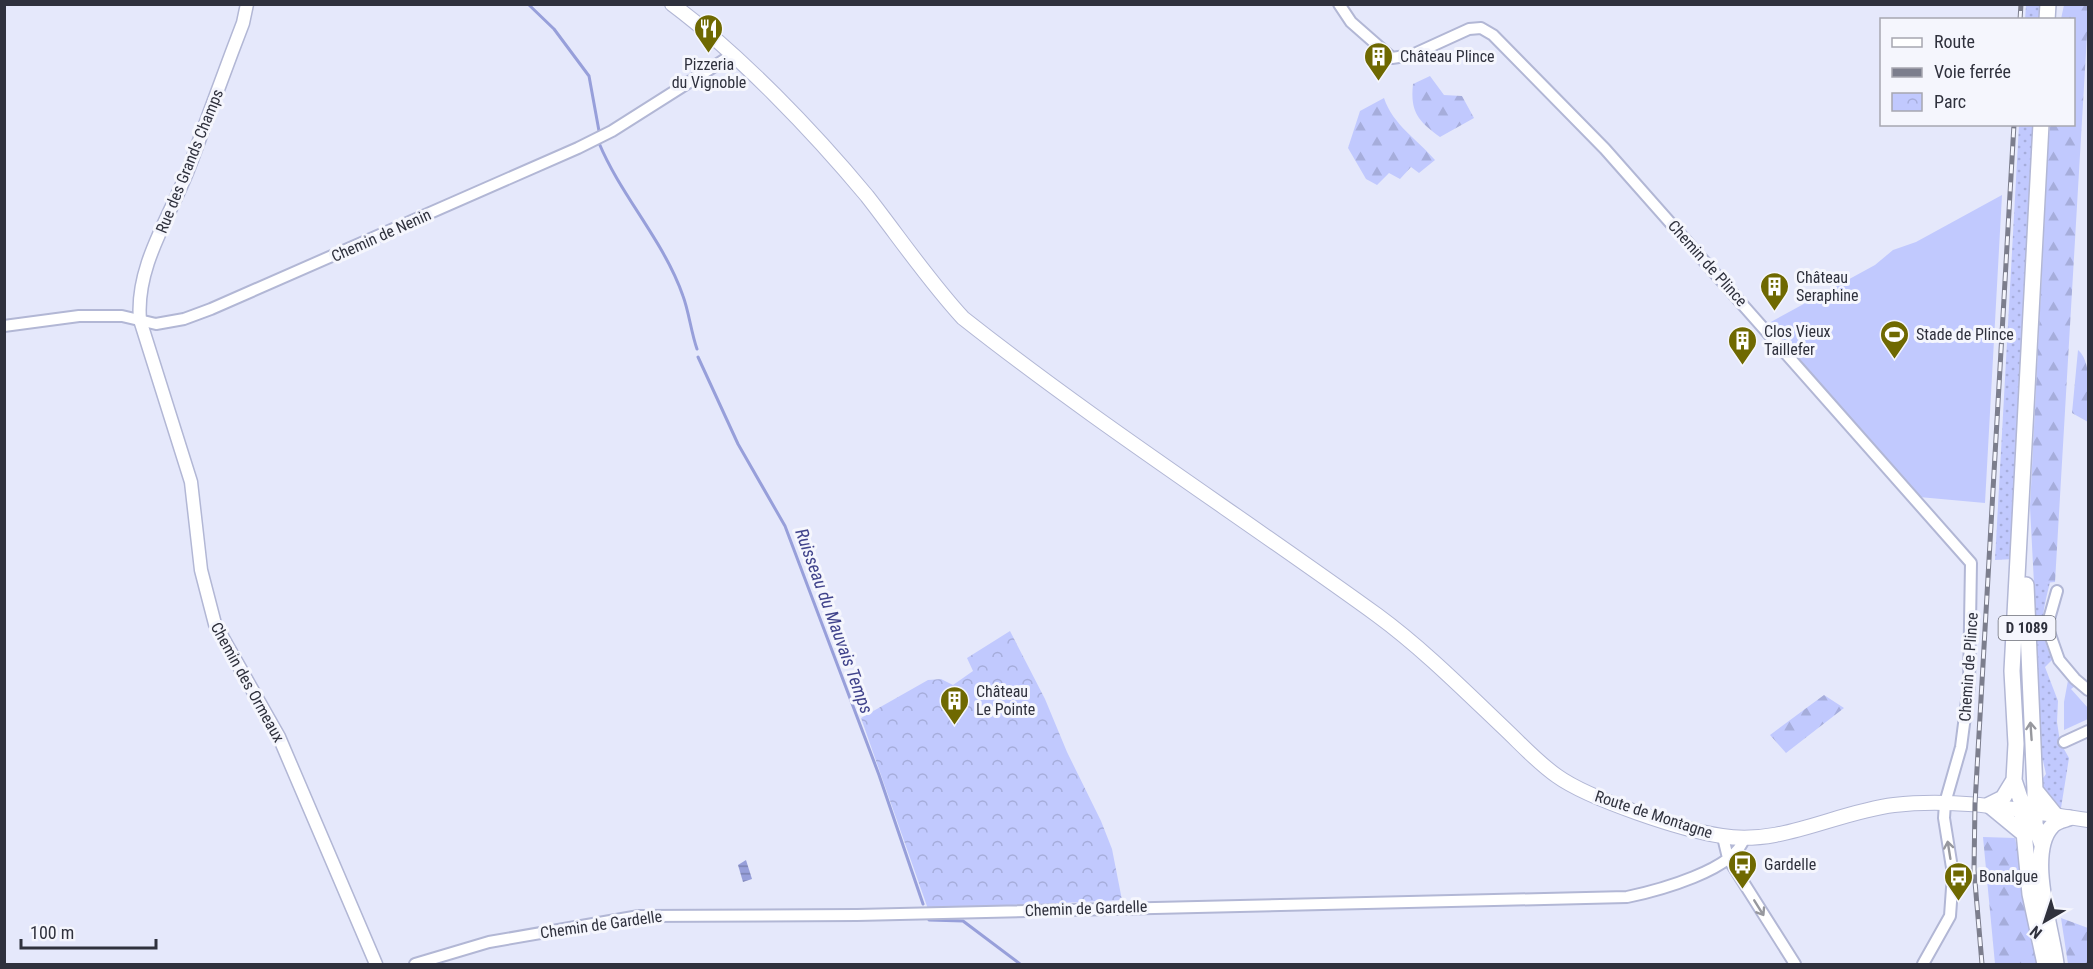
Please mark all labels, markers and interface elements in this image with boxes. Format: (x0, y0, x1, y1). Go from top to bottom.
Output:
restaurant icon: Pizzeria du Vignoble (693, 12, 725, 54)
legend (1880, 18, 2075, 126)
text: Route (1934, 31, 1975, 52)
building icon: Château Plince (1363, 40, 1395, 82)
place label: Château Plince (1400, 47, 1495, 66)
place label: Pizzeria du Vignoble (672, 55, 746, 92)
text: Voie ferrée (1934, 61, 2011, 82)
street label: Rue des Grands Champs (152, 86, 227, 236)
text: Parc (1934, 91, 1966, 112)
street label: Chemin de Nenin (328, 205, 434, 266)
street label: Chemin de Plince (1664, 216, 1751, 310)
place label: Château Seraphine (1796, 268, 1859, 305)
building icon: Château Seraphine (1759, 270, 1791, 312)
sports icon: Stade de Plince (1879, 318, 1911, 360)
place label: Clos Vieux Taillefer (1764, 322, 1831, 359)
building icon: Clos Vieux Taillefer (1727, 324, 1759, 366)
place label: Stade de Plince (1916, 325, 2014, 344)
water label: Ruisseau du Mauvais Temps (791, 525, 878, 716)
street label: Chemin de Plince (1955, 612, 1982, 722)
road number: D 1089 (1998, 616, 2056, 640)
street label: Chemin des Ormeaux (207, 619, 288, 746)
place label: Château Le Pointe (976, 682, 1035, 719)
building icon: Château Le Pointe (939, 684, 971, 726)
one-way arrow (2026, 722, 2037, 742)
street label: Route de Montagne (1593, 786, 1715, 842)
one-way arrow (1944, 841, 1955, 861)
bus stop icon: Gardelle (1727, 848, 1759, 890)
place label: Gardelle (1764, 855, 1816, 874)
bus stop icon: Bonalgue (1942, 860, 1974, 902)
place label: Bonalgue (1979, 867, 2038, 886)
north arrow (2015, 891, 2075, 951)
street label: Chemin de Gardelle (1024, 897, 1148, 920)
one-way arrow (1753, 899, 1765, 916)
street label: Chemin de Gardelle (539, 907, 663, 942)
scale bar (21, 912, 156, 950)
text: 100 m (30, 922, 74, 943)
text: N (2026, 922, 2046, 943)

